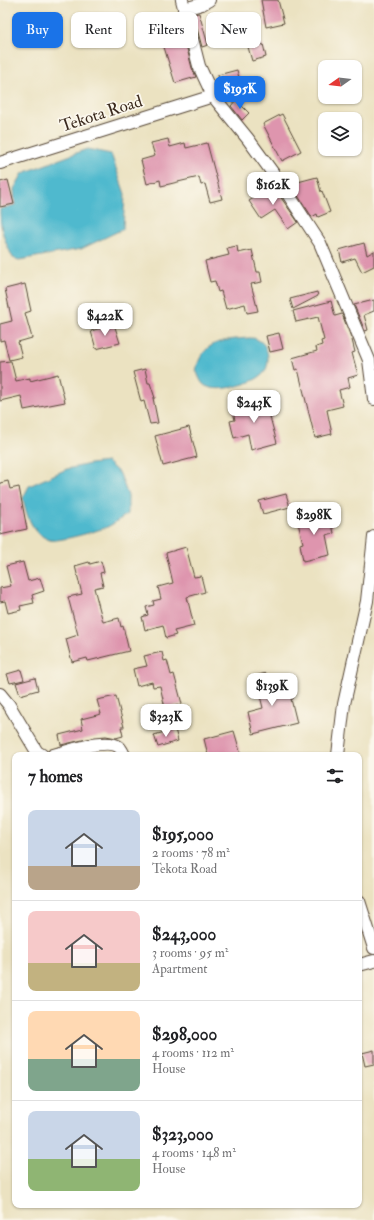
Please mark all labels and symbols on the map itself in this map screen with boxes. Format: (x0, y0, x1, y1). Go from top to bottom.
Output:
north arrow (318, 60, 362, 104)
pin: $195K (212, 76, 268, 110)
street label: Tekota Road (57, 90, 146, 137)
pin: $162K (245, 172, 301, 206)
pin: $422K (77, 303, 133, 337)
pin: $243K (226, 390, 282, 424)
pin: $298K (286, 502, 342, 536)
pin: $139K (244, 673, 300, 707)
pin: $323K (138, 704, 194, 738)

